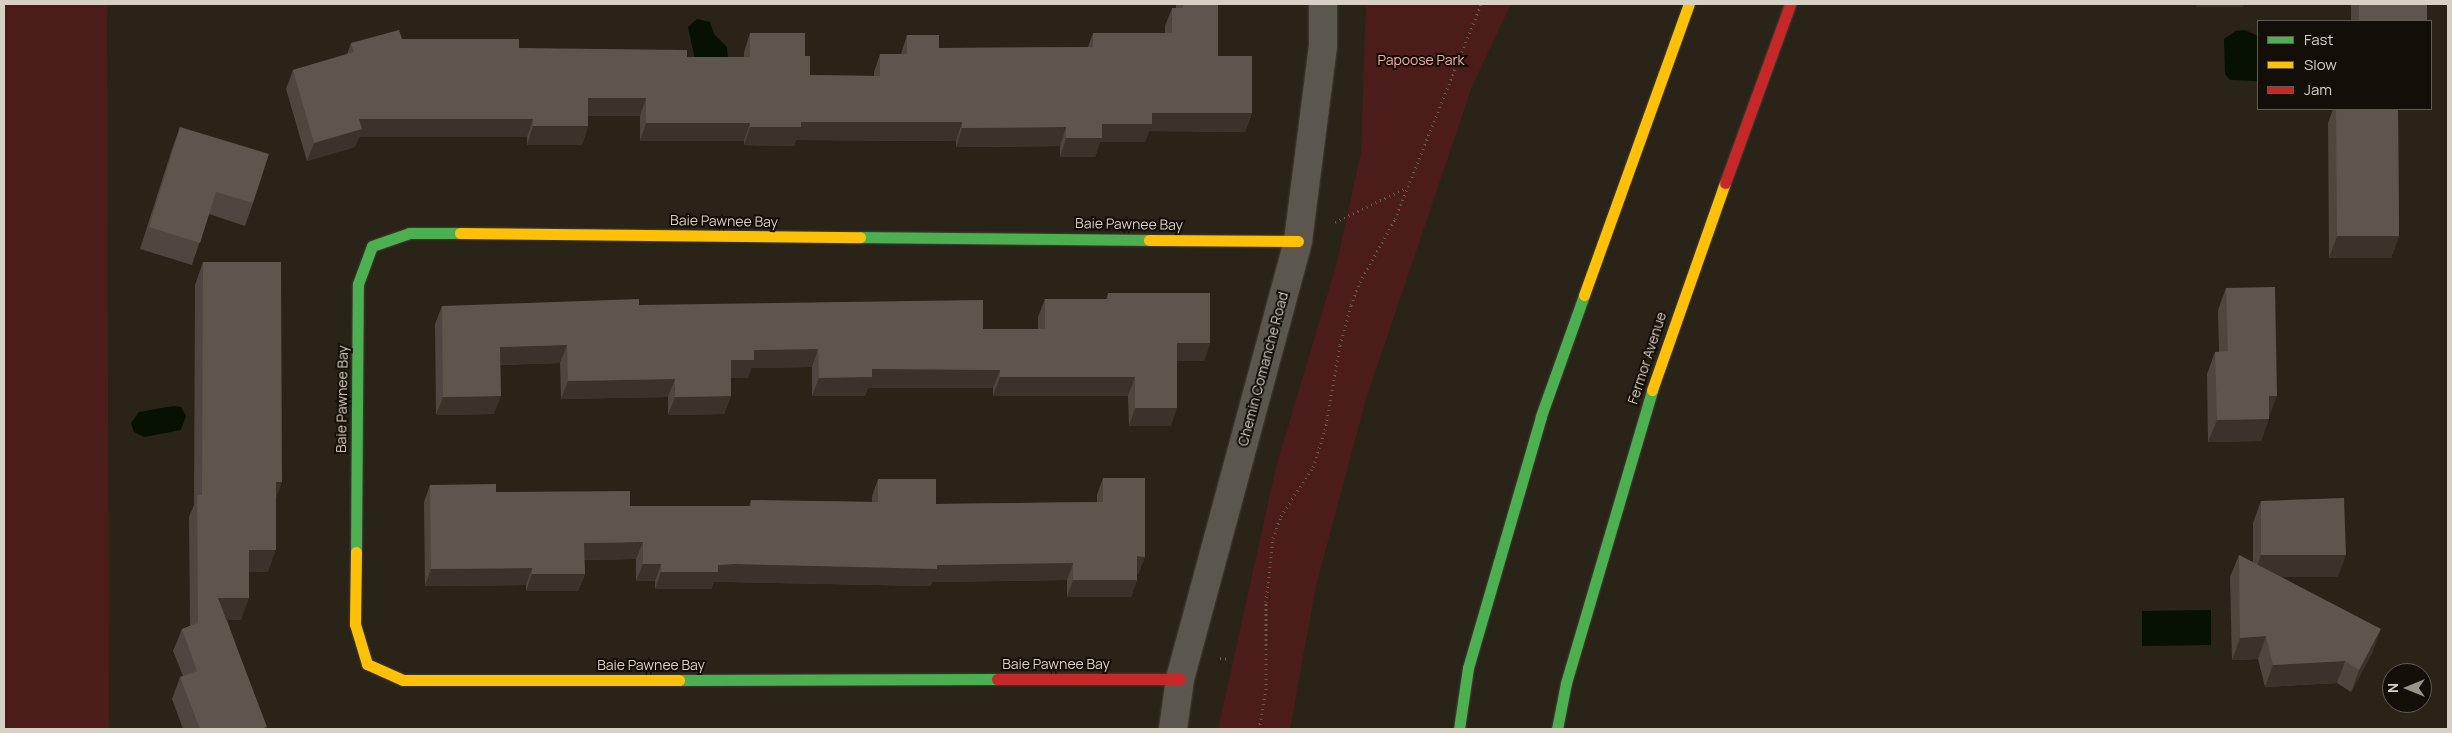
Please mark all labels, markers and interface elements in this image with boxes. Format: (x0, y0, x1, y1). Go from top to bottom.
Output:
legend (2257, 20, 2432, 110)
text: Fast (2304, 29, 2333, 50)
park label: Papoose Park (1378, 52, 1464, 68)
text: Slow (2304, 54, 2337, 75)
text: Jam (2304, 79, 2332, 100)
street label: Baie Pawnee Bay (670, 212, 778, 230)
street label: Baie Pawnee Bay (1075, 215, 1183, 233)
street label: Chemin Comanche Road (1234, 290, 1292, 448)
street label: Fermor Avenue (1624, 310, 1670, 406)
street label: Baie Pawnee Bay (333, 345, 351, 453)
street label: Baie Pawnee Bay (1002, 656, 1110, 672)
street label: Baie Pawnee Bay (597, 657, 705, 673)
north arrow (2382, 663, 2432, 713)
text: N (2383, 683, 2402, 693)

